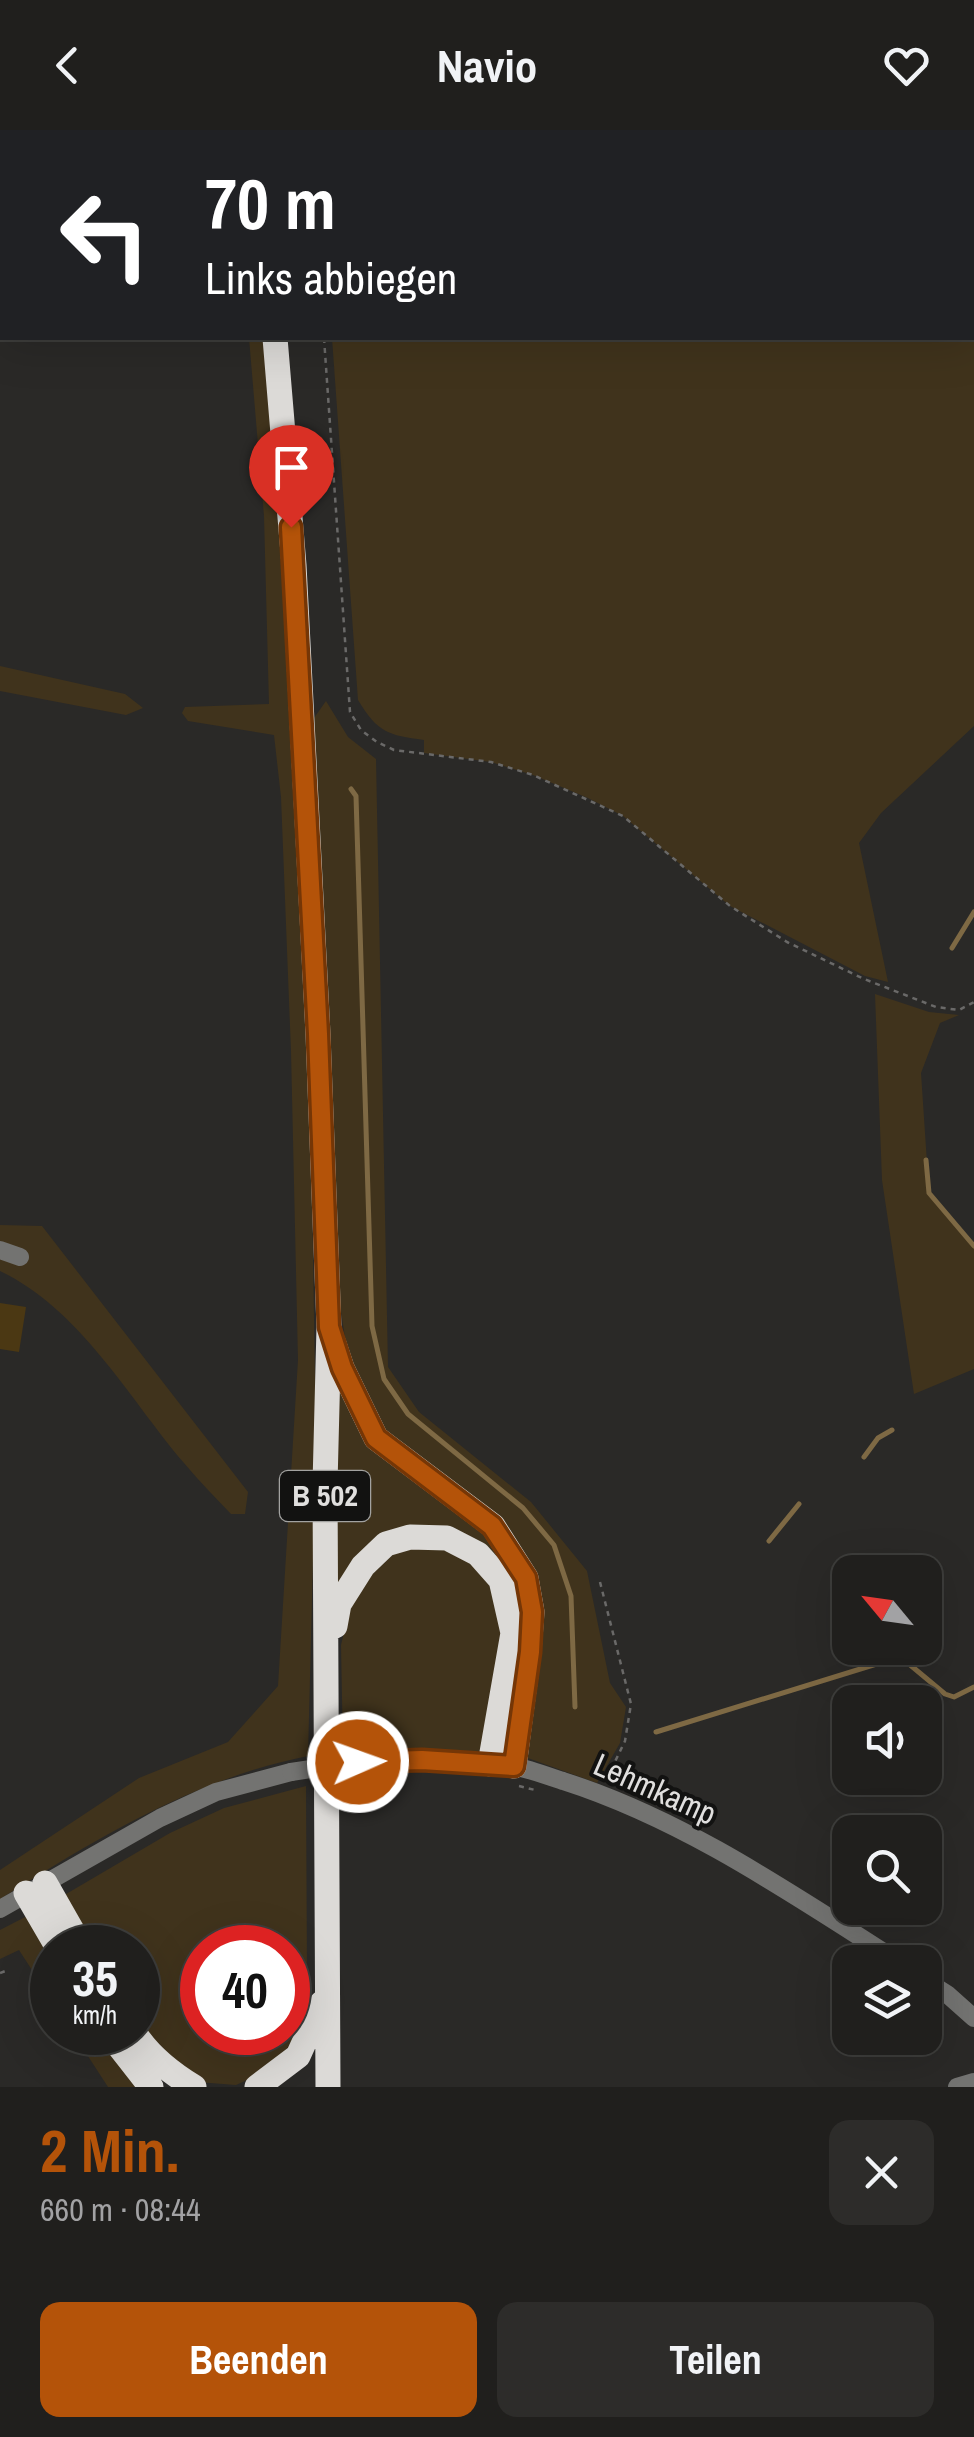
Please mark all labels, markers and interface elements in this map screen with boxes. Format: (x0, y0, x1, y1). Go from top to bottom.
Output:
text: Navio (437, 35, 537, 96)
icon: back (40, 38, 95, 93)
icon: heart (879, 38, 934, 93)
text: 70 m (205, 157, 336, 251)
icon: left (40, 170, 170, 300)
text: Links abbiegen (205, 247, 457, 308)
pin (249, 425, 334, 528)
icon: arrive (264, 440, 319, 495)
road number: B 502 (280, 1471, 370, 1521)
north arrow (832, 1555, 942, 1665)
map controls (832, 1555, 942, 2055)
button: sound (832, 1685, 942, 1795)
position arrow (306, 1710, 410, 1814)
street label: Lehmkamp (587, 1743, 723, 1835)
button: search (832, 1815, 942, 1925)
speed limit sign: 40 (180, 1925, 310, 2055)
text: 35 (72, 1944, 118, 2012)
button: layers (832, 1945, 942, 2055)
text: km/h (73, 1998, 117, 2032)
text: 2 Min. (40, 2110, 179, 2191)
button: close (829, 2120, 934, 2225)
text: 660 m · 08:44 (40, 2188, 200, 2231)
button: Beenden (40, 2302, 477, 2417)
button: Teilen (497, 2302, 934, 2417)

